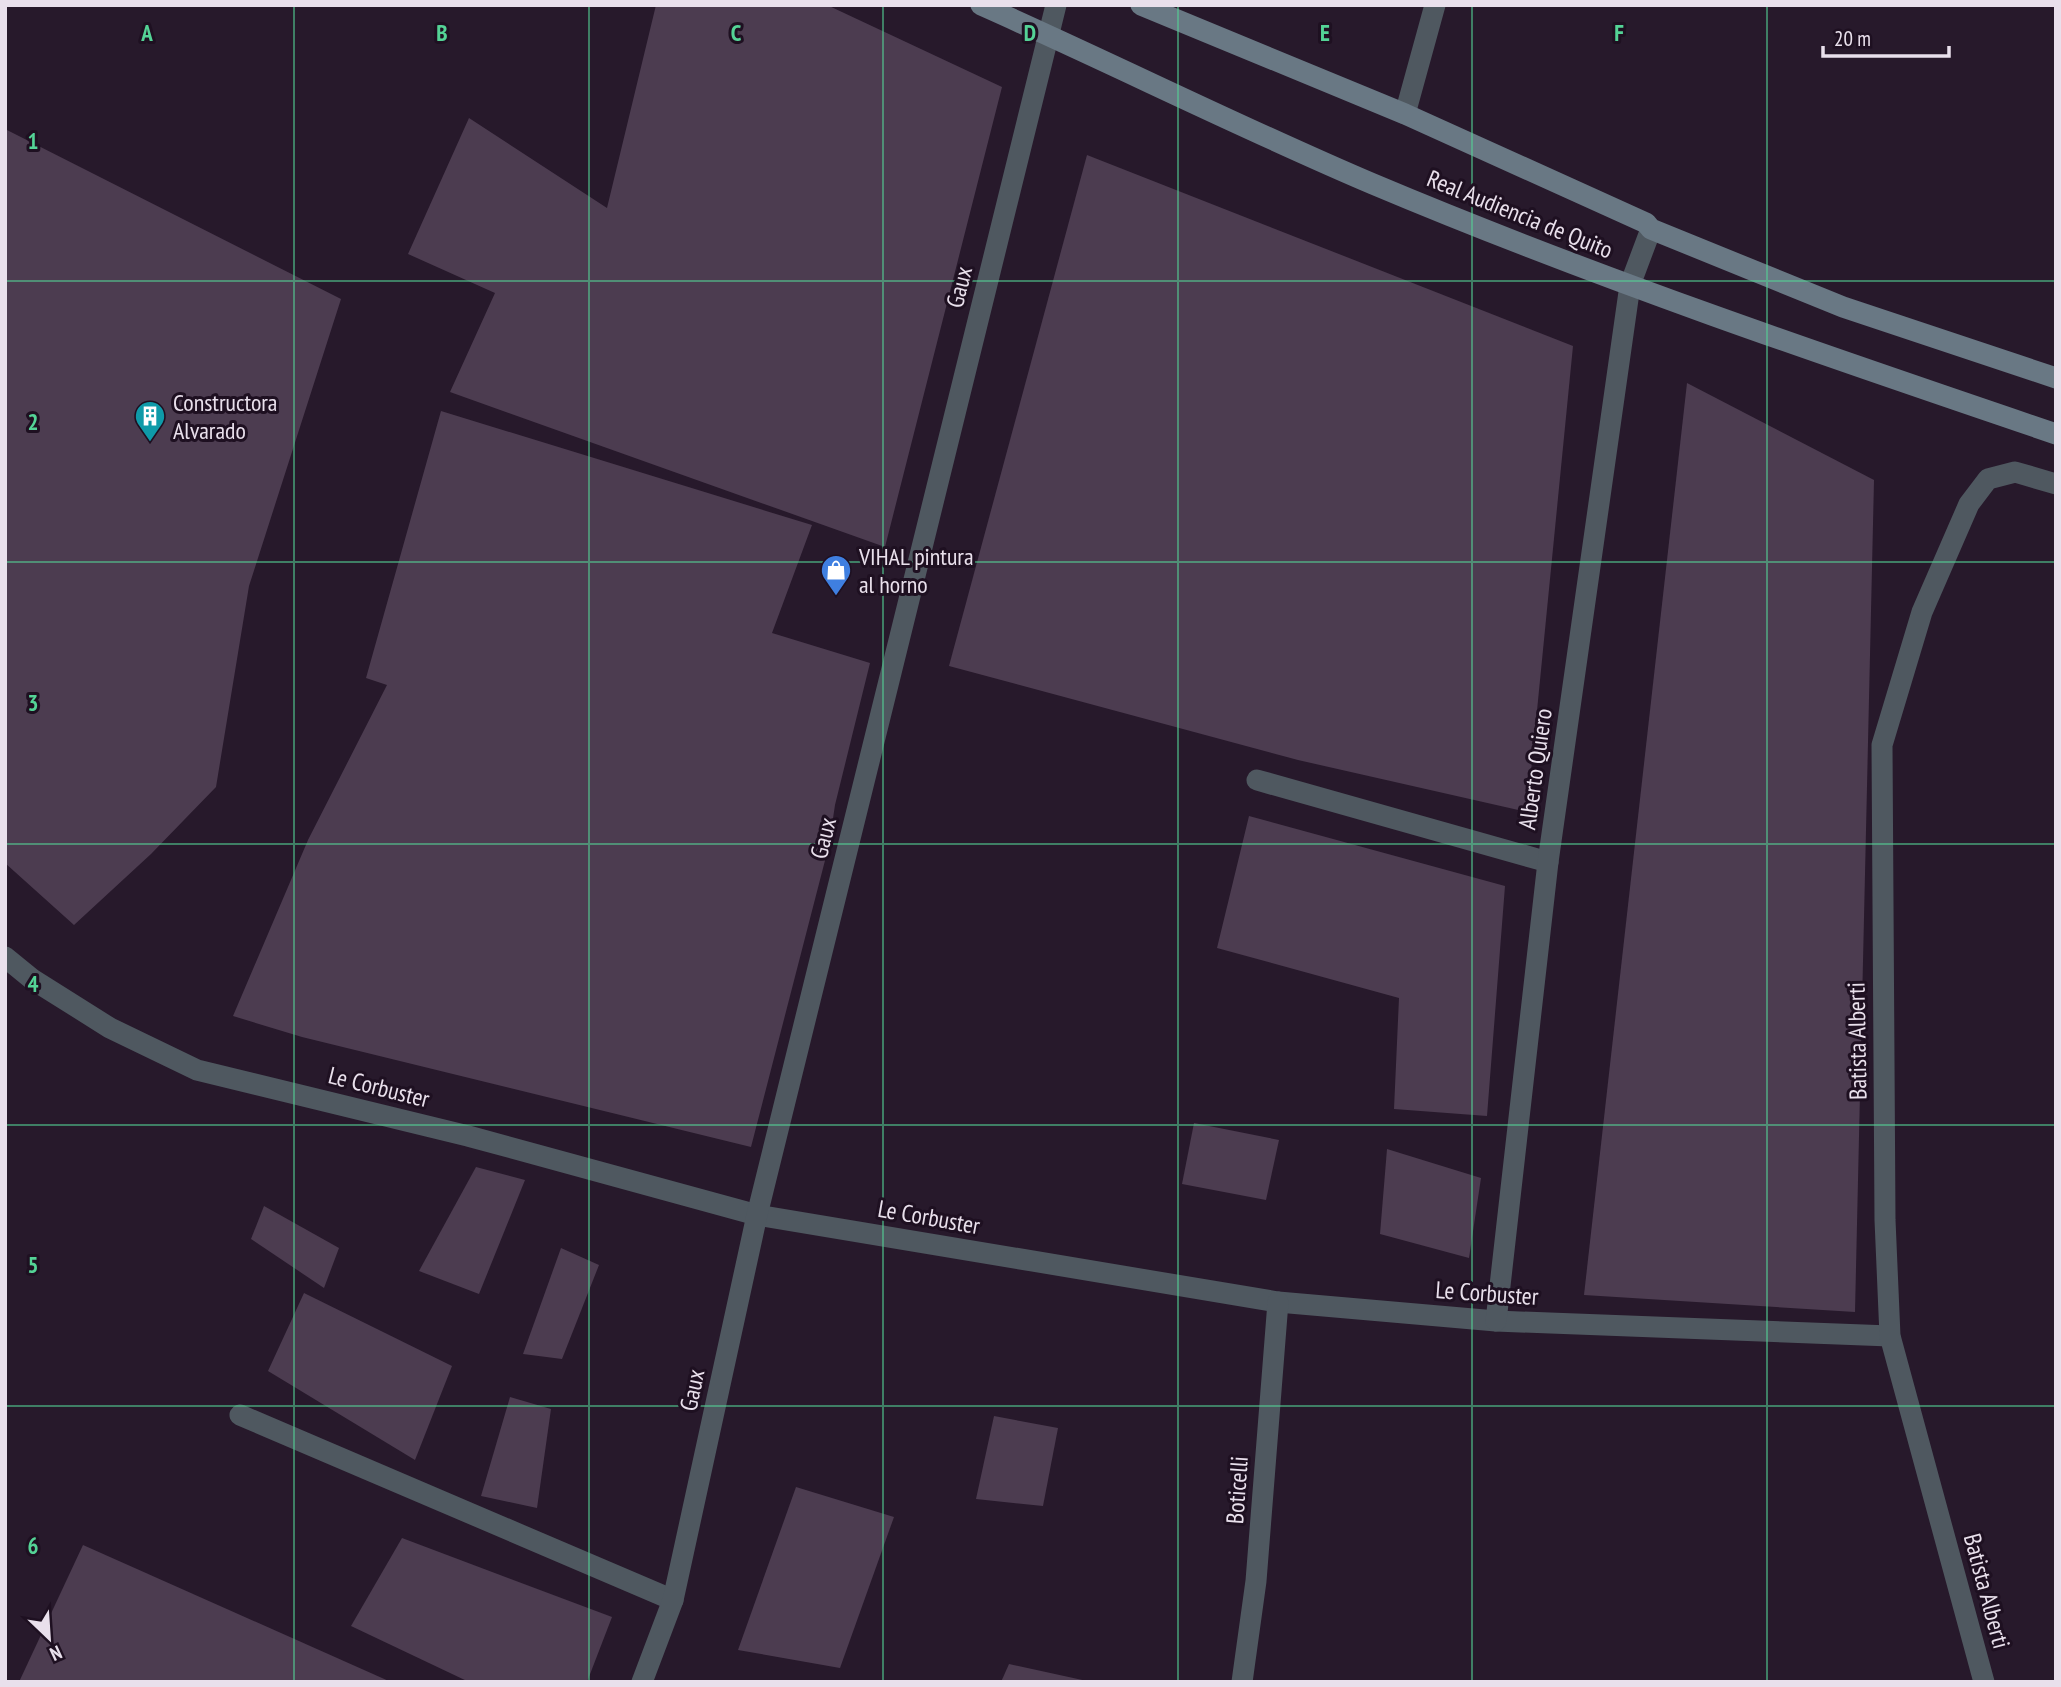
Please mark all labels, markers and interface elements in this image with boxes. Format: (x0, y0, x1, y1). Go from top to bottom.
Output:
scale bar (1823, 14, 1949, 58)
text: A (140, 18, 153, 47)
text: B (436, 18, 448, 47)
text: C (731, 18, 742, 47)
text: D (1024, 18, 1036, 47)
text: E (1320, 18, 1330, 47)
text: F (1614, 18, 1624, 47)
text: 20 m (1834, 25, 1871, 52)
text: 1 (28, 126, 39, 155)
street label: Real Audiencia de Quito (1423, 163, 1617, 265)
street label: Gaux (939, 263, 979, 311)
place label: Constructora Alvarado (173, 387, 277, 446)
building icon: Constructora Alvarado (133, 399, 167, 443)
text: 2 (28, 407, 39, 436)
place label: VIHAL pintura al horno (858, 541, 974, 600)
shop icon: VIHAL pintura al horno (819, 553, 853, 597)
text: 3 (28, 688, 39, 717)
street label: Alberto Quiero (1511, 706, 1559, 832)
street label: Gaux (803, 814, 843, 862)
text: 4 (28, 969, 39, 998)
street label: Batista Alberti (1840, 982, 1874, 1100)
street label: Le Corbuster (325, 1059, 433, 1115)
street label: Le Corbuster (876, 1193, 983, 1241)
text: 5 (28, 1250, 39, 1279)
street label: Le Corbuster (1435, 1274, 1540, 1312)
street label: Gaux (673, 1366, 712, 1414)
street label: Boticelli (1219, 1455, 1255, 1525)
street label: Batista Alberti (1957, 1530, 2017, 1652)
text: 6 (28, 1531, 39, 1560)
north arrow (14, 1603, 84, 1673)
text: N (46, 1640, 66, 1666)

